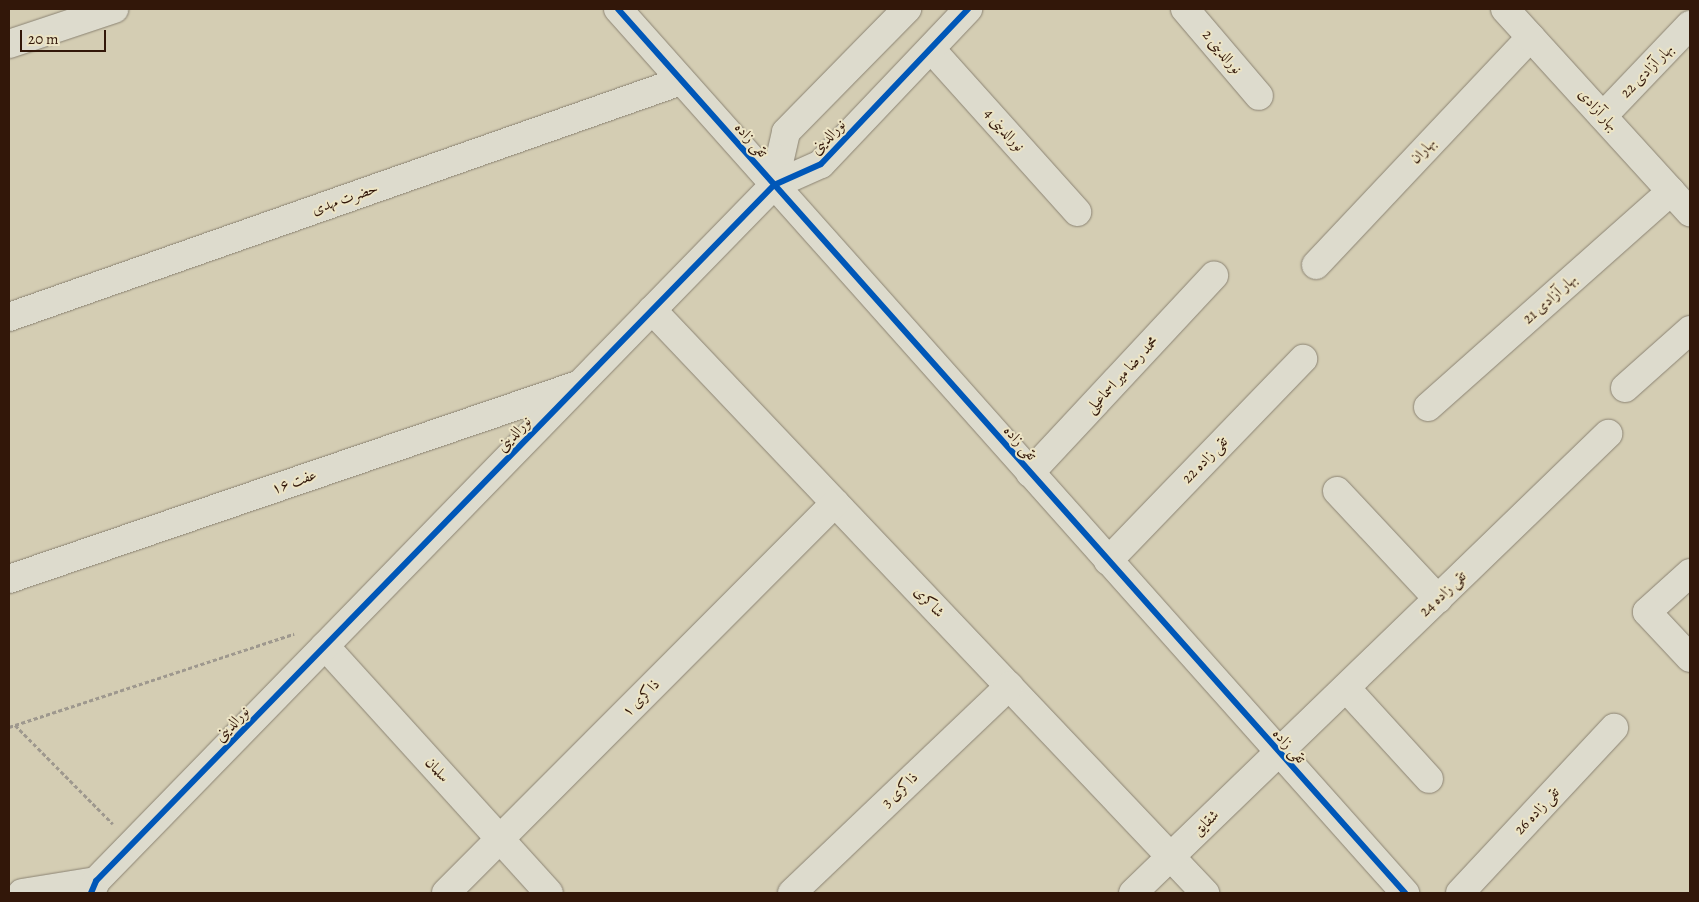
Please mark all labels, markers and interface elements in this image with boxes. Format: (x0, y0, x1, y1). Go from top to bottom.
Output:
scale bar (22, 20, 109, 52)
street label: نورالدینی 2 (1198, 26, 1246, 78)
text: 20 m (28, 29, 59, 49)
street label: بهار آزادی 22 (1617, 40, 1677, 102)
street label: بهار آزادی (1574, 85, 1622, 135)
street label: نورالدینی 4 (980, 105, 1028, 155)
street label: نورالدینی (807, 116, 849, 158)
street label: تقی زاده (731, 119, 771, 161)
street label: بهاران (1406, 134, 1440, 168)
street label: حضرت مهدی (309, 179, 381, 219)
street label: بهار آزادی 21 (1519, 270, 1581, 328)
street label: محمد رضا میر اسماعیلی (1082, 333, 1162, 417)
street label: نورالدینی (493, 413, 535, 455)
street label: تقی زاده (1000, 422, 1040, 464)
street label: تقی زاده 22 (1178, 433, 1232, 487)
street label: عفت ۱۶ (269, 466, 319, 498)
street label: تقی زاده 24 (1416, 567, 1470, 621)
street label: شاکری (910, 583, 948, 621)
street label: ذاکری ۱ (618, 675, 664, 721)
street label: نورالدینی (211, 703, 253, 745)
street label: تقی زاده (1269, 725, 1309, 767)
street label: سلمان (421, 754, 453, 786)
street label: ذاکری 3 (878, 768, 922, 812)
street label: تقی زاده 26 (1511, 784, 1563, 838)
street label: شقایق (1189, 806, 1223, 840)

